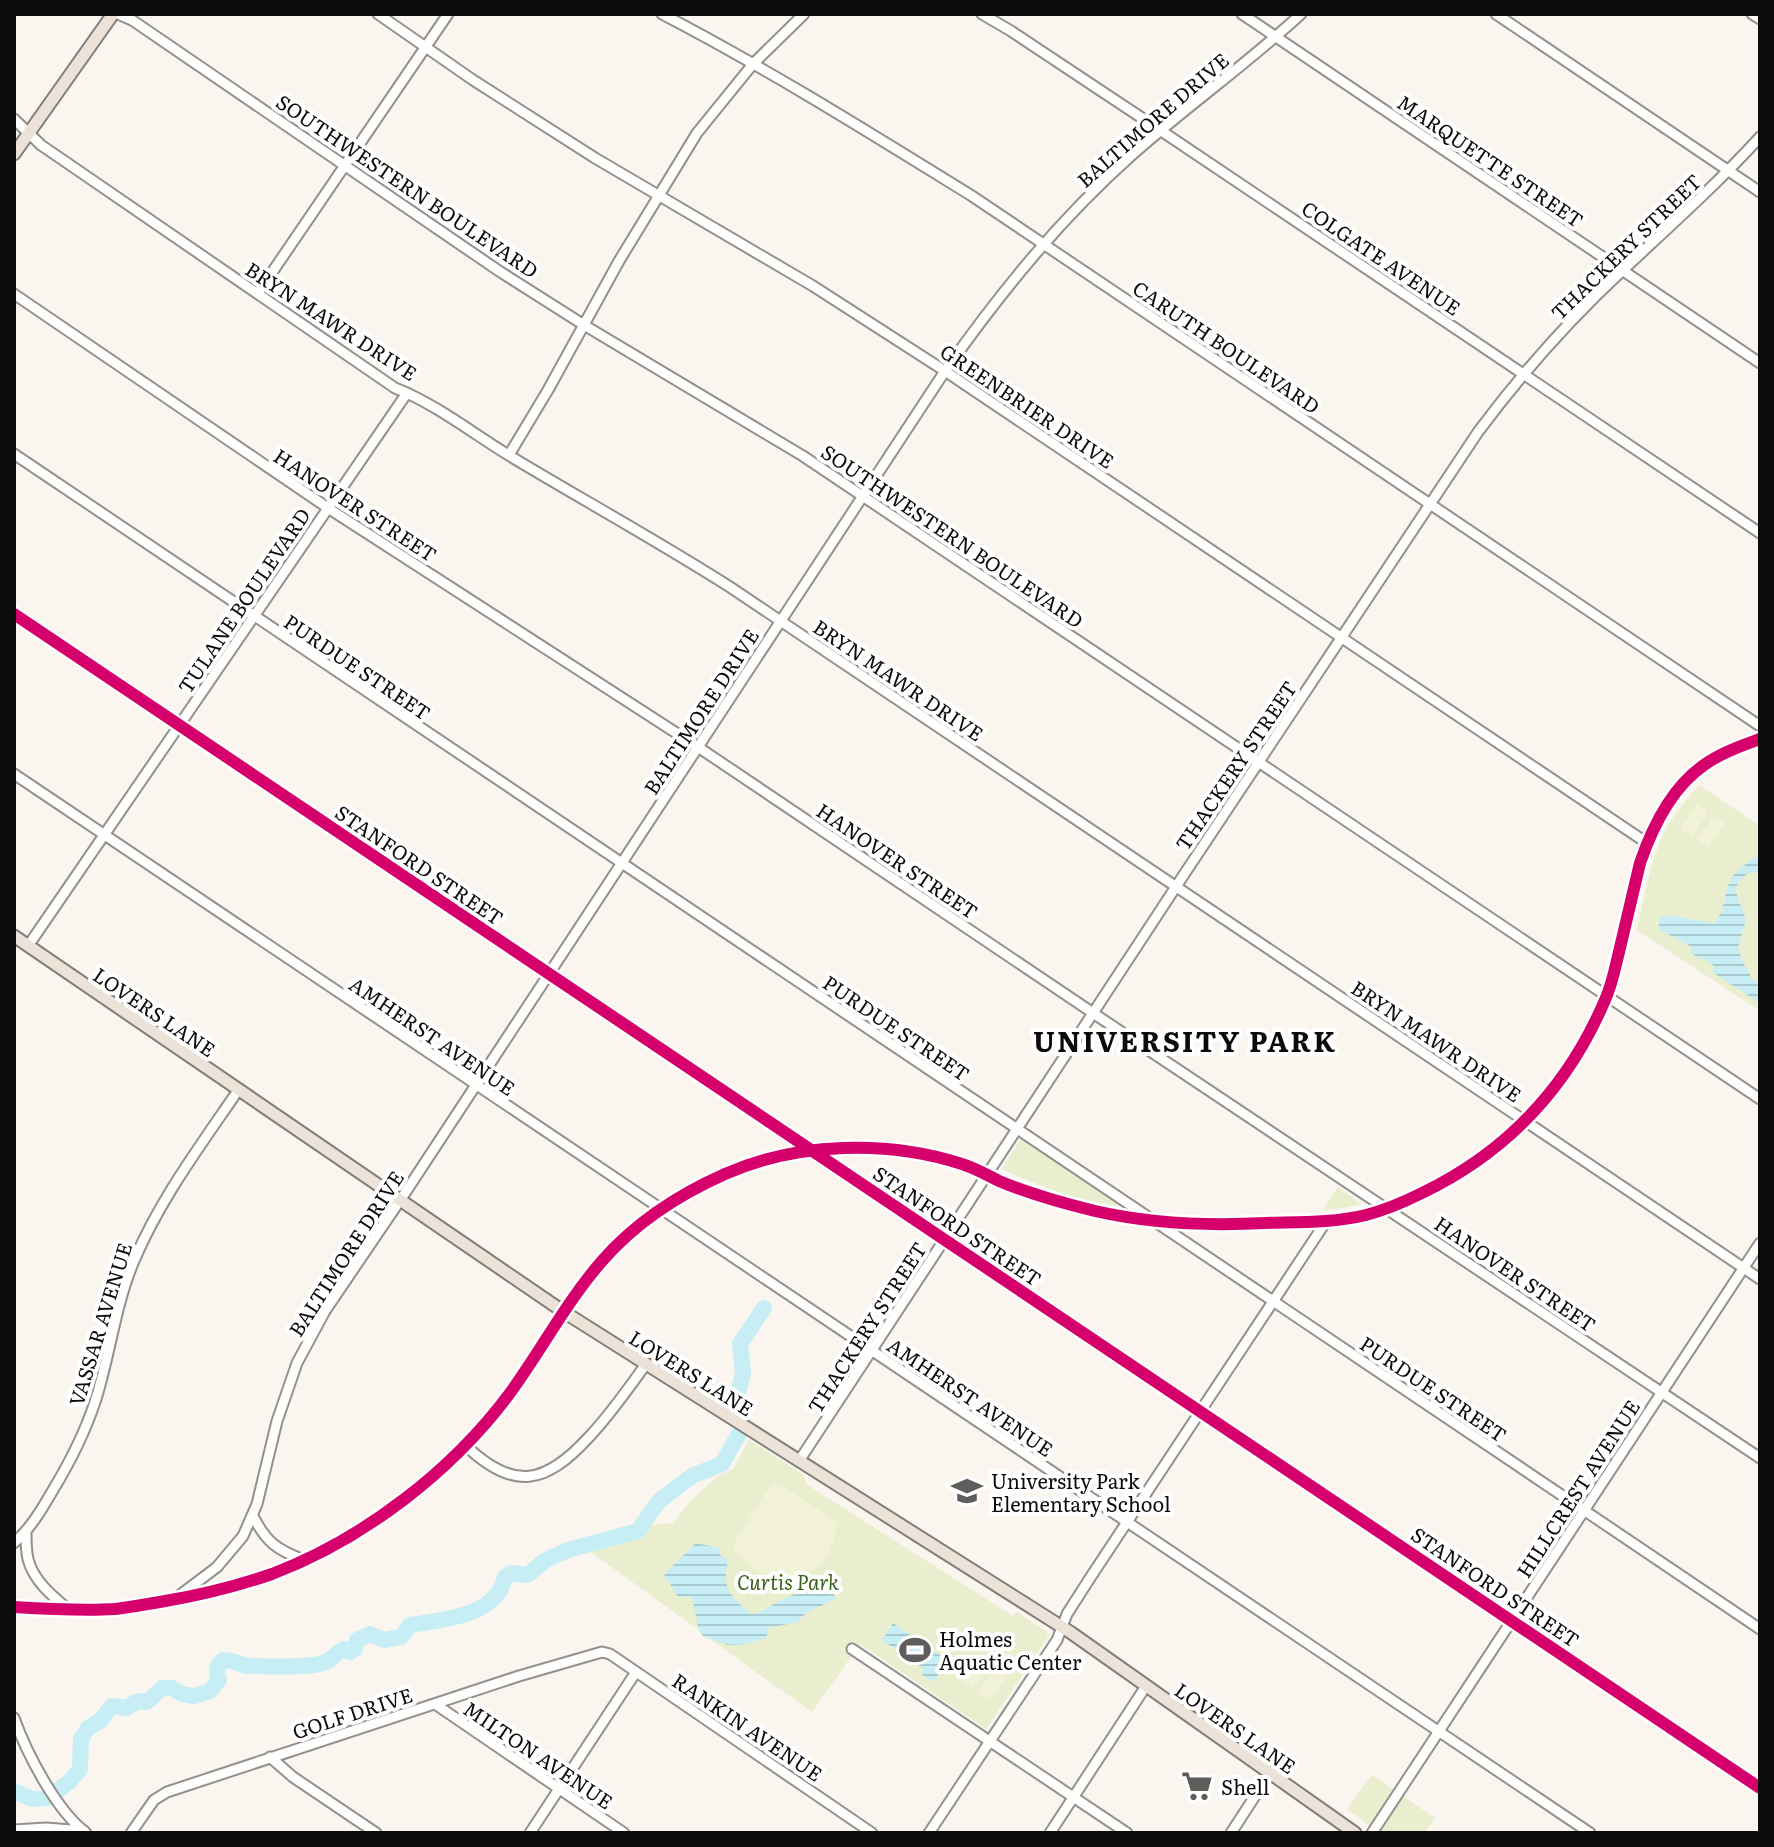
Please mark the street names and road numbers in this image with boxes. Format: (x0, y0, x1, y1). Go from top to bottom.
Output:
street label: BALTIMORE DRIVE (1070, 45, 1234, 193)
street label: SOUTHWESTERN BOULEVARD (271, 86, 545, 284)
street label: MARQUETTE STREET (1392, 86, 1590, 234)
street label: THACKERY STREET (1543, 166, 1707, 326)
street label: COLGATE AVENUE (1296, 192, 1468, 322)
street label: BRYN MAWR DRIVE (240, 253, 424, 387)
street label: CARUTH BOULEVARD (1127, 272, 1327, 420)
street label: GREENBRIER DRIVE (935, 335, 1121, 475)
street label: SOUTHWESTERN BOULEVARD (816, 436, 1090, 634)
street label: HANOVER STREET (269, 440, 443, 568)
street label: TULANE BOULEVARD (169, 501, 317, 699)
street label: PURDUE STREET (279, 606, 437, 726)
street label: BRYN MAWR DRIVE (808, 611, 990, 747)
street label: BALTIMORE DRIVE (635, 622, 765, 800)
street label: THACKERY STREET (1167, 674, 1303, 856)
street label: HANOVER STREET (811, 795, 985, 925)
street label: STANFORD STREET (330, 796, 510, 932)
street label: LOVERS LANE (88, 959, 222, 1063)
street label: PURDUE STREET (818, 967, 976, 1087)
street label: AMHERST AVENUE (344, 968, 522, 1102)
street label: BRYN MAWR DRIVE (1346, 972, 1528, 1108)
street label: STANFORD STREET (868, 1157, 1048, 1293)
street label: BALTIMORE DRIVE (280, 1164, 410, 1342)
street label: HANOVER STREET (1429, 1208, 1603, 1338)
street label: THACKERY STREET (799, 1235, 933, 1419)
street label: VASSAR AVENUE (60, 1239, 138, 1409)
street label: LOVERS LANE (624, 1322, 760, 1422)
street label: PURDUE STREET (1355, 1328, 1513, 1448)
street label: AMHERST AVENUE (882, 1329, 1060, 1463)
street label: HILLCREST AVENUE (1508, 1393, 1646, 1583)
street label: STANFORD STREET (1406, 1518, 1586, 1654)
street label: RANKIN AVENUE (667, 1664, 829, 1788)
street label: LOVERS LANE (1169, 1674, 1303, 1780)
street label: GOLF DRIVE (288, 1678, 416, 1746)
street label: MILTON AVENUE (458, 1693, 620, 1815)

